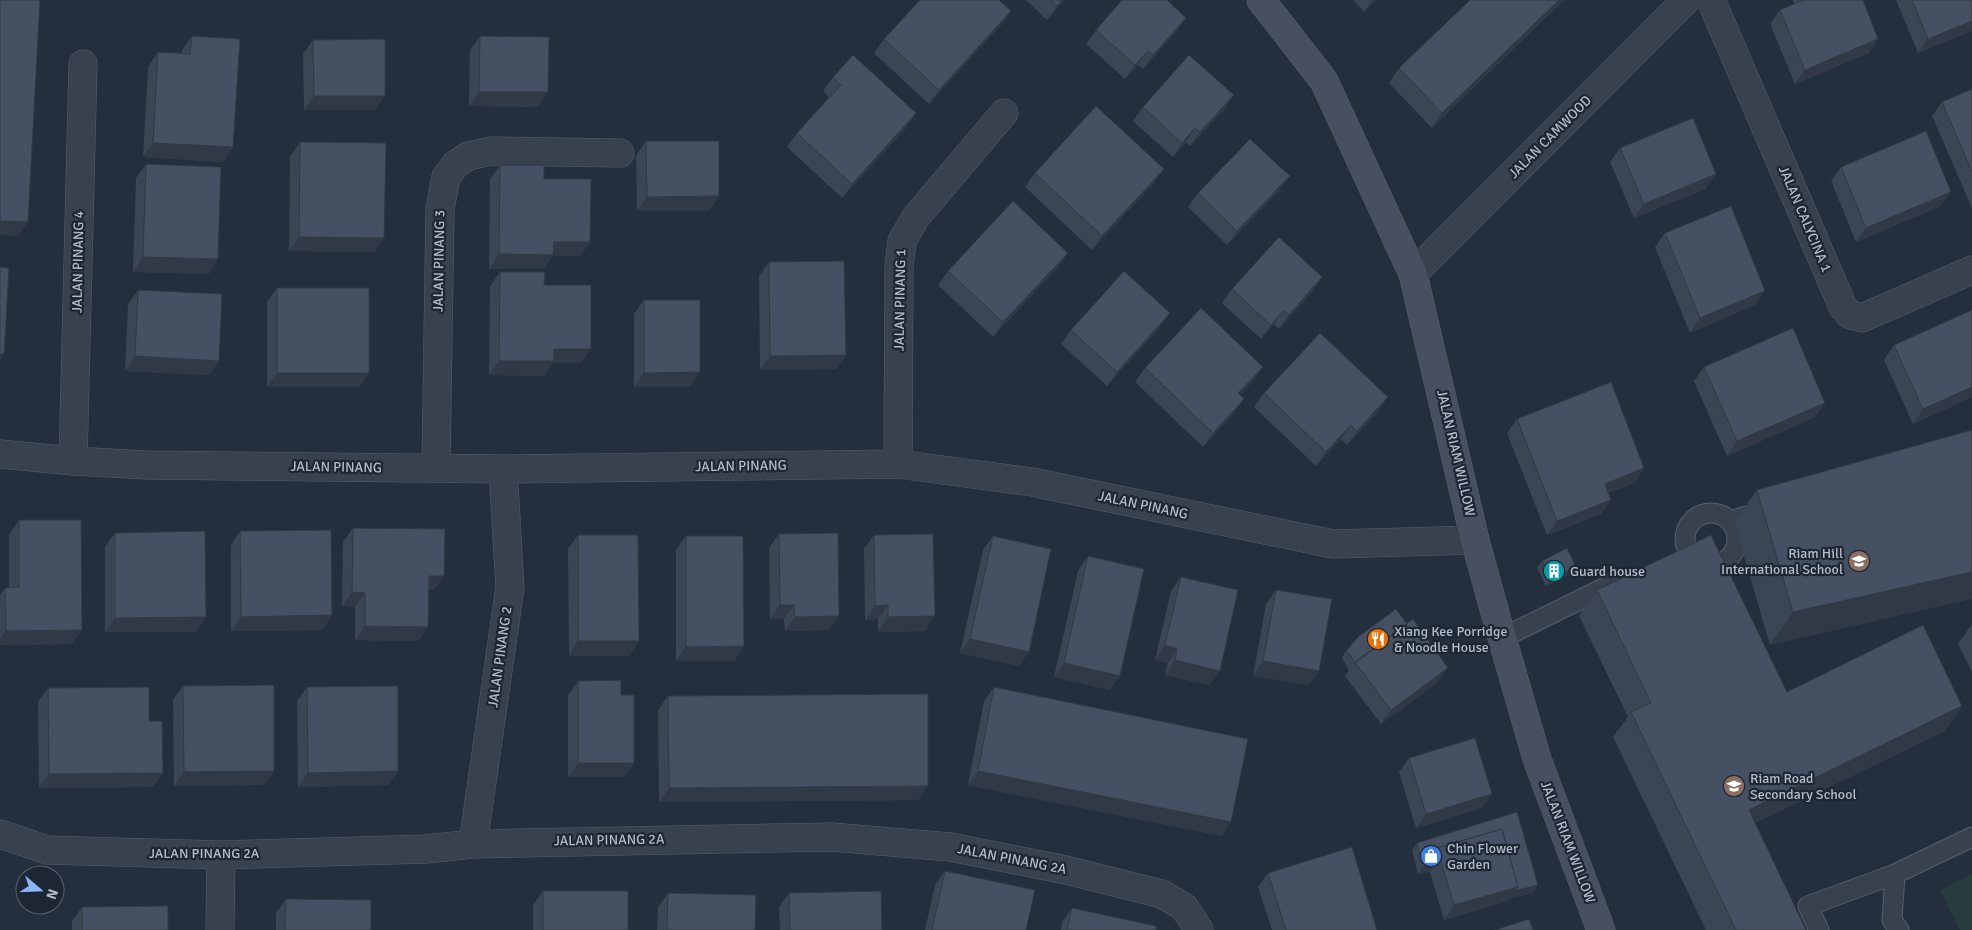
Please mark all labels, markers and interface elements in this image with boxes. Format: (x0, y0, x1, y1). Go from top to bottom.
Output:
street label: JALAN CAMWOOD (1505, 92, 1595, 182)
street label: JALAN CALYCINA 1 (1775, 163, 1835, 275)
street label: JALAN PINANG 4 (69, 210, 87, 313)
street label: JALAN PINANG 3 (430, 210, 448, 312)
street label: JALAN PINANG 1 (891, 249, 909, 351)
street label: JALAN RIAM WILLOW (1433, 388, 1479, 518)
street label: JALAN PINANG (695, 457, 787, 475)
street label: JALAN PINANG (290, 458, 382, 476)
street label: JALAN PINANG (1096, 487, 1190, 523)
place label: Riam Hill International School (1721, 545, 1843, 578)
school or university icon: Riam Hill International School (1847, 549, 1871, 573)
building icon: Guard house (1542, 559, 1566, 583)
place label: Guard house (1570, 563, 1645, 580)
street label: JALAN PINANG 2 (484, 605, 516, 709)
place label: Xiang Kee Porridge & Noodle House (1394, 623, 1507, 656)
restaurant icon: Xiang Kee Porridge & Noodle House (1366, 627, 1390, 651)
place label: Riam Road Secondary School (1750, 770, 1857, 803)
school or university icon: Riam Road Secondary School (1722, 774, 1746, 798)
street label: JALAN RIAM WILLOW (1537, 778, 1599, 906)
street label: JALAN PINANG 2A (553, 831, 665, 849)
street label: JALAN PINANG 2A (956, 840, 1068, 878)
place label: Chin Flower Garden (1447, 840, 1519, 873)
shop icon: Chin Flower Garden (1419, 844, 1443, 868)
street label: JALAN PINANG 2A (149, 845, 260, 862)
north arrow (15, 865, 65, 915)
text: N (42, 887, 61, 901)

